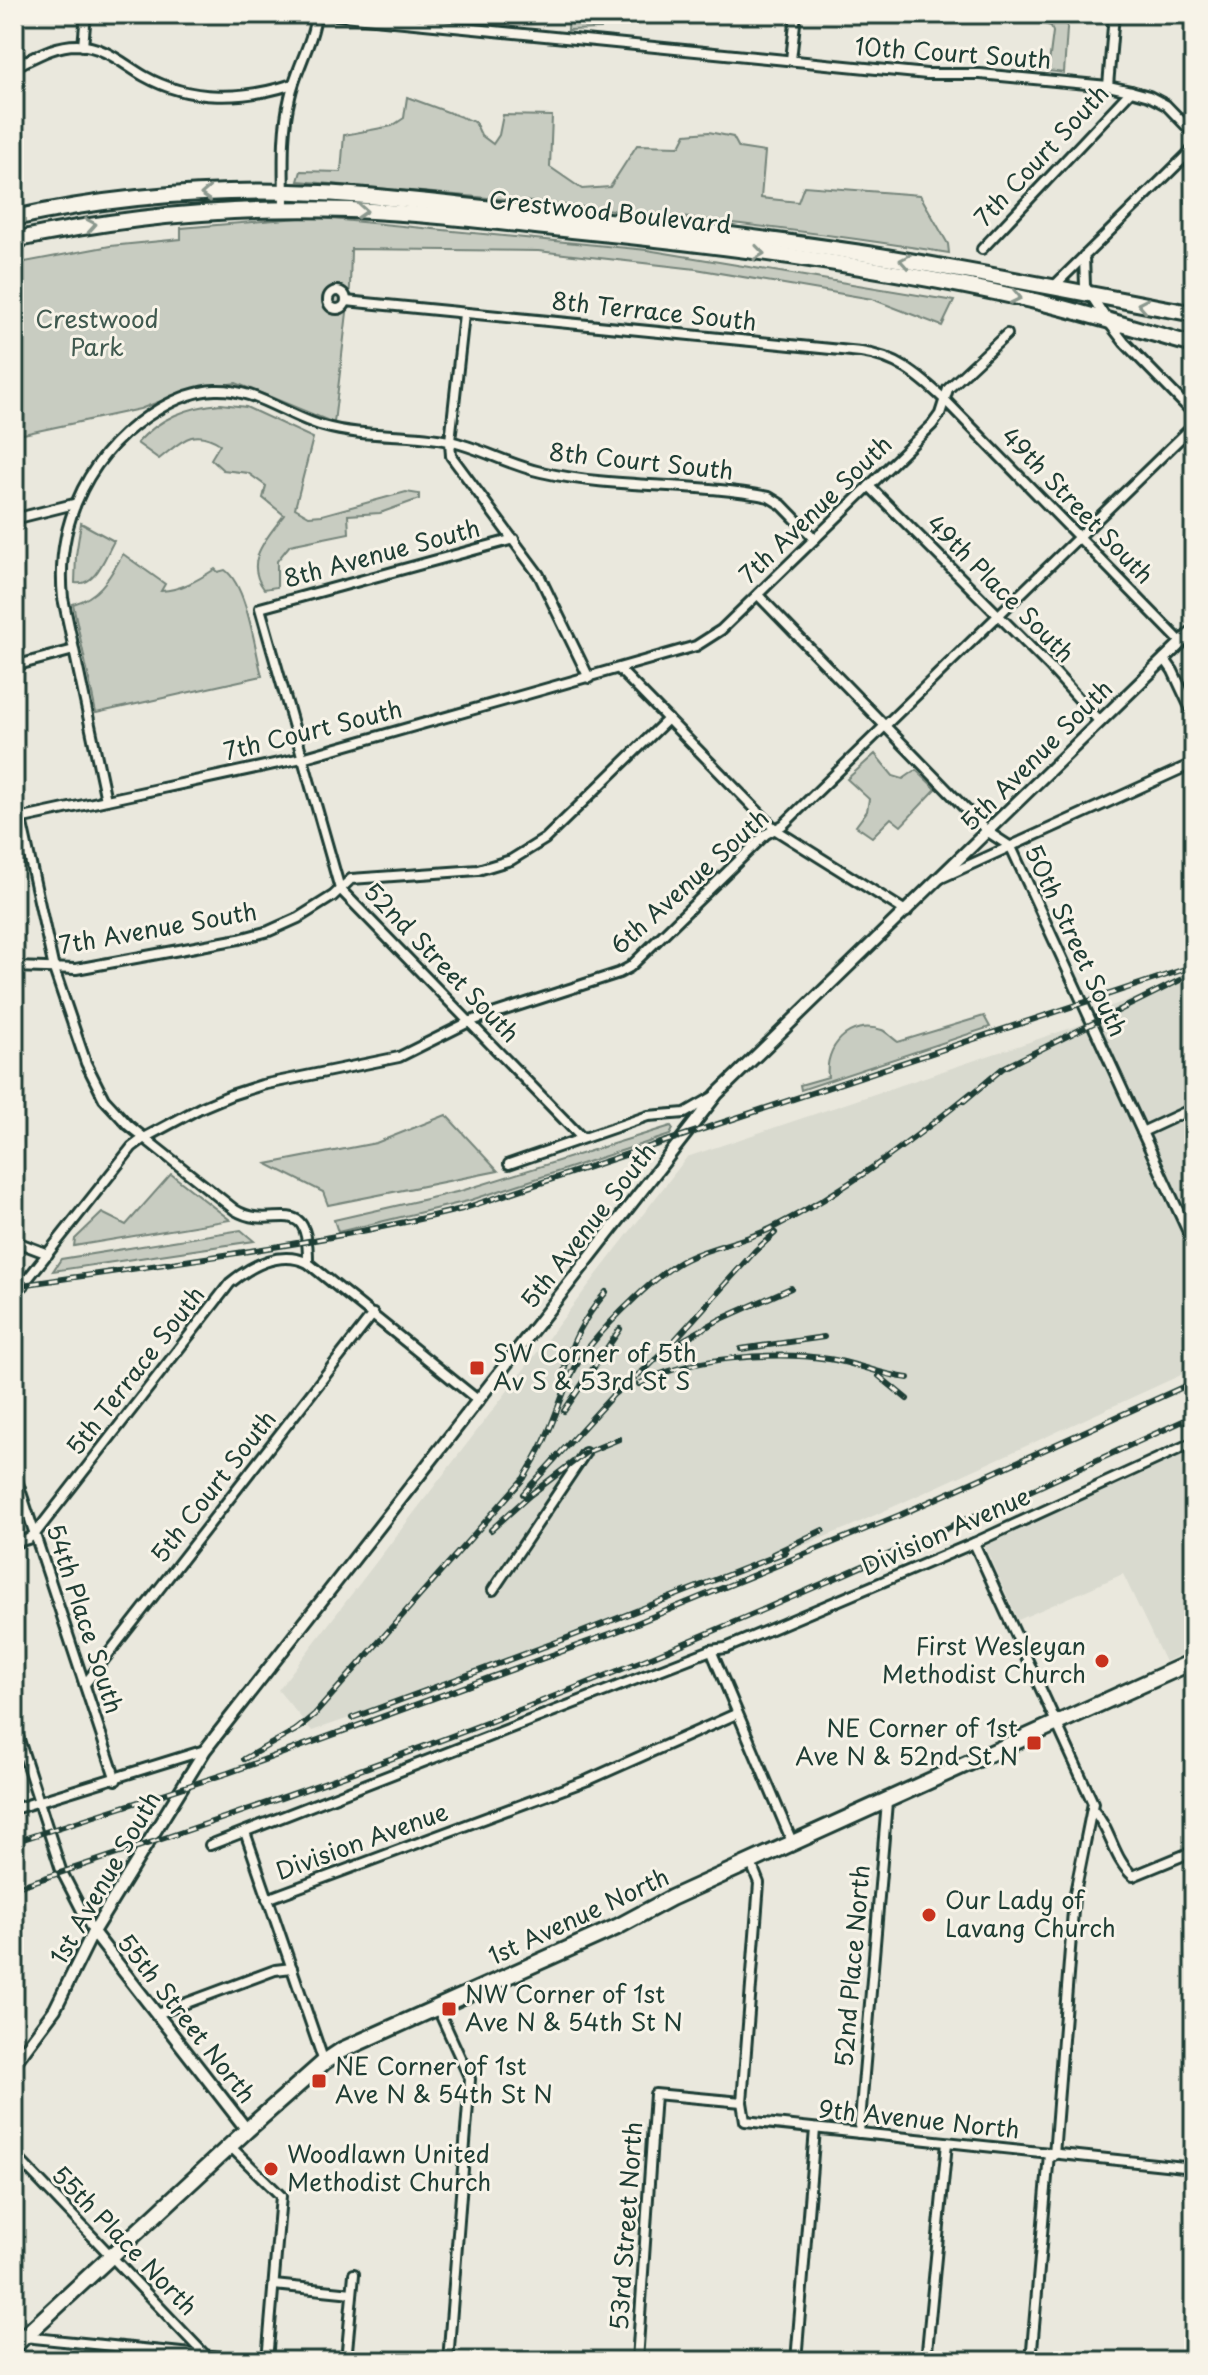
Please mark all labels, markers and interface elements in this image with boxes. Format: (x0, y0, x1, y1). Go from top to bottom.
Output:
street label: 10th Court South (854, 27, 1053, 77)
street label: 7th Court South (965, 76, 1116, 234)
street label: Crestwood Boulevard (487, 180, 734, 242)
one-way arrow (199, 185, 212, 202)
one-way arrow (356, 202, 369, 219)
one-way arrow (84, 218, 97, 235)
one-way arrow (753, 244, 766, 261)
one-way arrow (898, 253, 911, 270)
street label: 8th Terrace South (550, 281, 759, 339)
one-way arrow (1008, 288, 1022, 305)
one-way arrow (1136, 297, 1149, 314)
park label: Crestwood Park (35, 300, 159, 364)
street label: 49th Street South (994, 418, 1163, 591)
street label: 7th Avenue South (730, 426, 899, 591)
street label: 8th Court South (547, 432, 735, 488)
street label: 49th Place South (919, 505, 1084, 670)
street label: 8th Avenue South (279, 509, 484, 596)
street label: 5th Avenue South (951, 670, 1120, 839)
street label: 7th Court South (220, 689, 406, 769)
street label: 6th Avenue South (601, 799, 776, 962)
street label: 50th Street South (1017, 838, 1137, 1042)
street label: 52nd Street South (356, 873, 529, 1050)
street label: 7th Avenue South (56, 892, 259, 962)
street label: 5th Avenue South (511, 1134, 664, 1315)
street label: 5th Terrace South (57, 1277, 212, 1462)
place label: SW Corner of 5th Av S & 53rd St S (493, 1334, 697, 1398)
marker: SW Corner of 5th Av S & 53rd St S (468, 1359, 486, 1377)
street label: 5th Court South (141, 1402, 284, 1570)
street label: Division Avenue (855, 1477, 1035, 1583)
street label: 54th Place South (38, 1519, 134, 1718)
place label: First Wesleyan Methodist Church (882, 1627, 1086, 1691)
marker: First Wesleyan Methodist Church (1093, 1652, 1111, 1670)
place label: NE Corner of 1st Ave N & 52nd St N (795, 1709, 1018, 1773)
marker: NE Corner of 1st Ave N & 52nd St N (1025, 1734, 1043, 1752)
street label: 1st Avenue South (40, 1784, 168, 1970)
street label: Division Avenue (270, 1792, 453, 1888)
street label: 1st Avenue North (482, 1858, 674, 1973)
street label: 52nd Place North (824, 1863, 878, 2068)
place label: Our Lady of Lavang Church (945, 1881, 1116, 1945)
marker: Our Lady of Lavang Church (920, 1906, 938, 1924)
street label: 55th Street North (110, 1925, 265, 2110)
place label: NW Corner of 1st Ave N & 54th St N (465, 1975, 683, 2039)
marker: NW Corner of 1st Ave N & 54th St N (440, 2000, 458, 2018)
place label: NE Corner of 1st Ave N & 54th St N (335, 2047, 553, 2111)
marker: NE Corner of 1st Ave N & 54th St N (310, 2072, 328, 2090)
street label: 9th Avenue North (817, 2090, 1022, 2146)
street label: 53rd Street North (600, 2120, 650, 2331)
place label: Woodlawn United Methodist Church (287, 2135, 491, 2199)
street label: 55th Place North (44, 2157, 207, 2323)
marker: Woodlawn United Methodist Church (262, 2160, 280, 2178)

